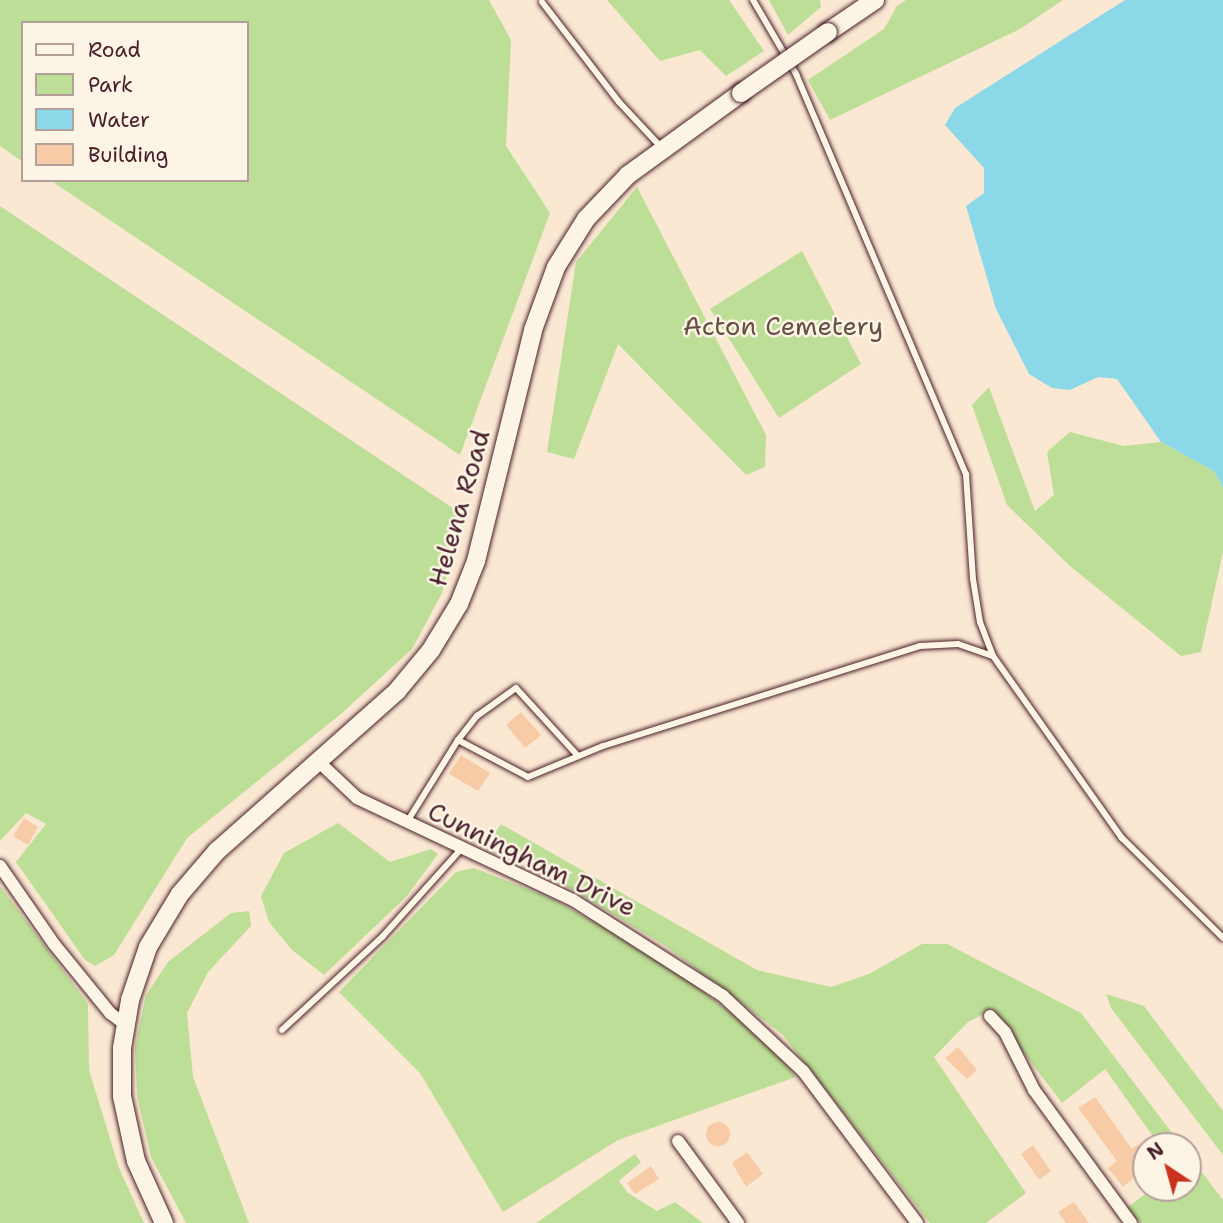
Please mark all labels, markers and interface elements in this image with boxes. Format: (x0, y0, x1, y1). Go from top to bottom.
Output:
legend (21, 21, 248, 182)
text: Road (88, 36, 141, 64)
text: Park (88, 71, 133, 99)
text: Water (88, 106, 150, 134)
text: Building (88, 141, 168, 169)
park label: Acton Cemetery (683, 310, 883, 342)
street label: Helena Road (422, 426, 496, 590)
street label: Cunningham Drive (423, 795, 641, 923)
north arrow (1132, 1132, 1202, 1202)
text: N (1142, 1137, 1169, 1166)

